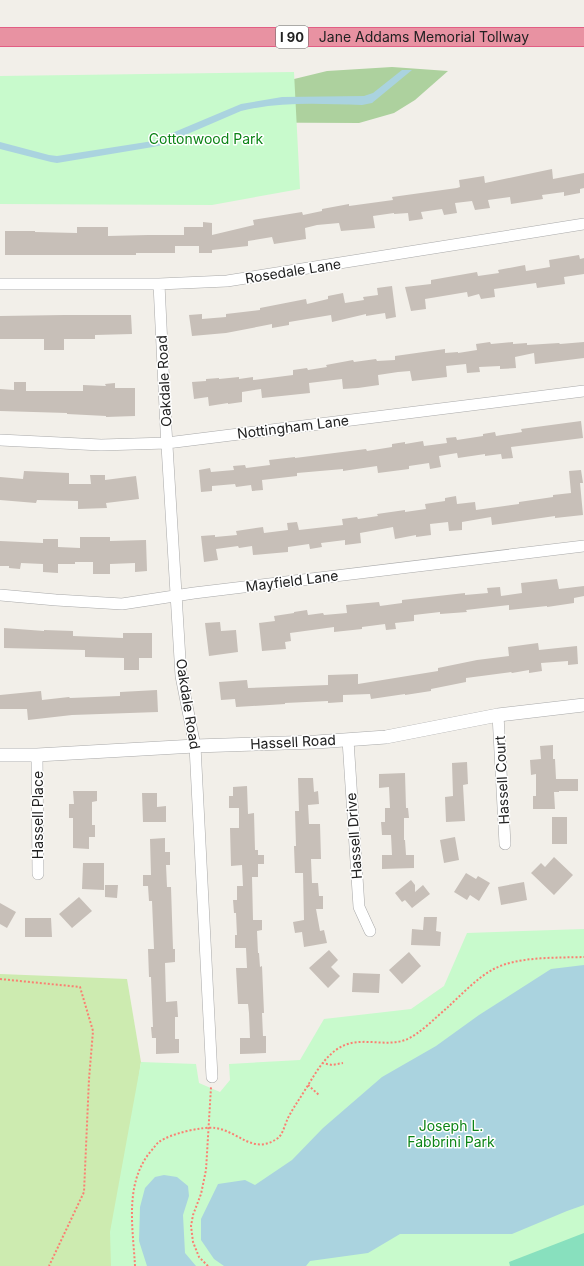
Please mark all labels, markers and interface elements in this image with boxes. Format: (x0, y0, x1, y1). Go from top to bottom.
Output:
road number: I 90 (276, 26, 308, 48)
street label: Jane Addams Memorial Tollway (319, 28, 529, 45)
park label: Cottonwood Park (149, 130, 264, 147)
street label: Rosedale Lane (244, 255, 342, 286)
street label: Oakdale Road (153, 335, 174, 427)
street label: Nottingham Lane (236, 411, 350, 442)
street label: Mayfield Lane (245, 566, 339, 595)
street label: Oakdale Road (173, 657, 204, 751)
street label: Hassell Road (250, 731, 336, 752)
street label: Hassell Court (491, 735, 512, 825)
street label: Hassell Place (29, 771, 46, 859)
street label: Hassell Drive (342, 792, 365, 880)
park label: Joseph L. Fabbrini Park (407, 1117, 495, 1150)

